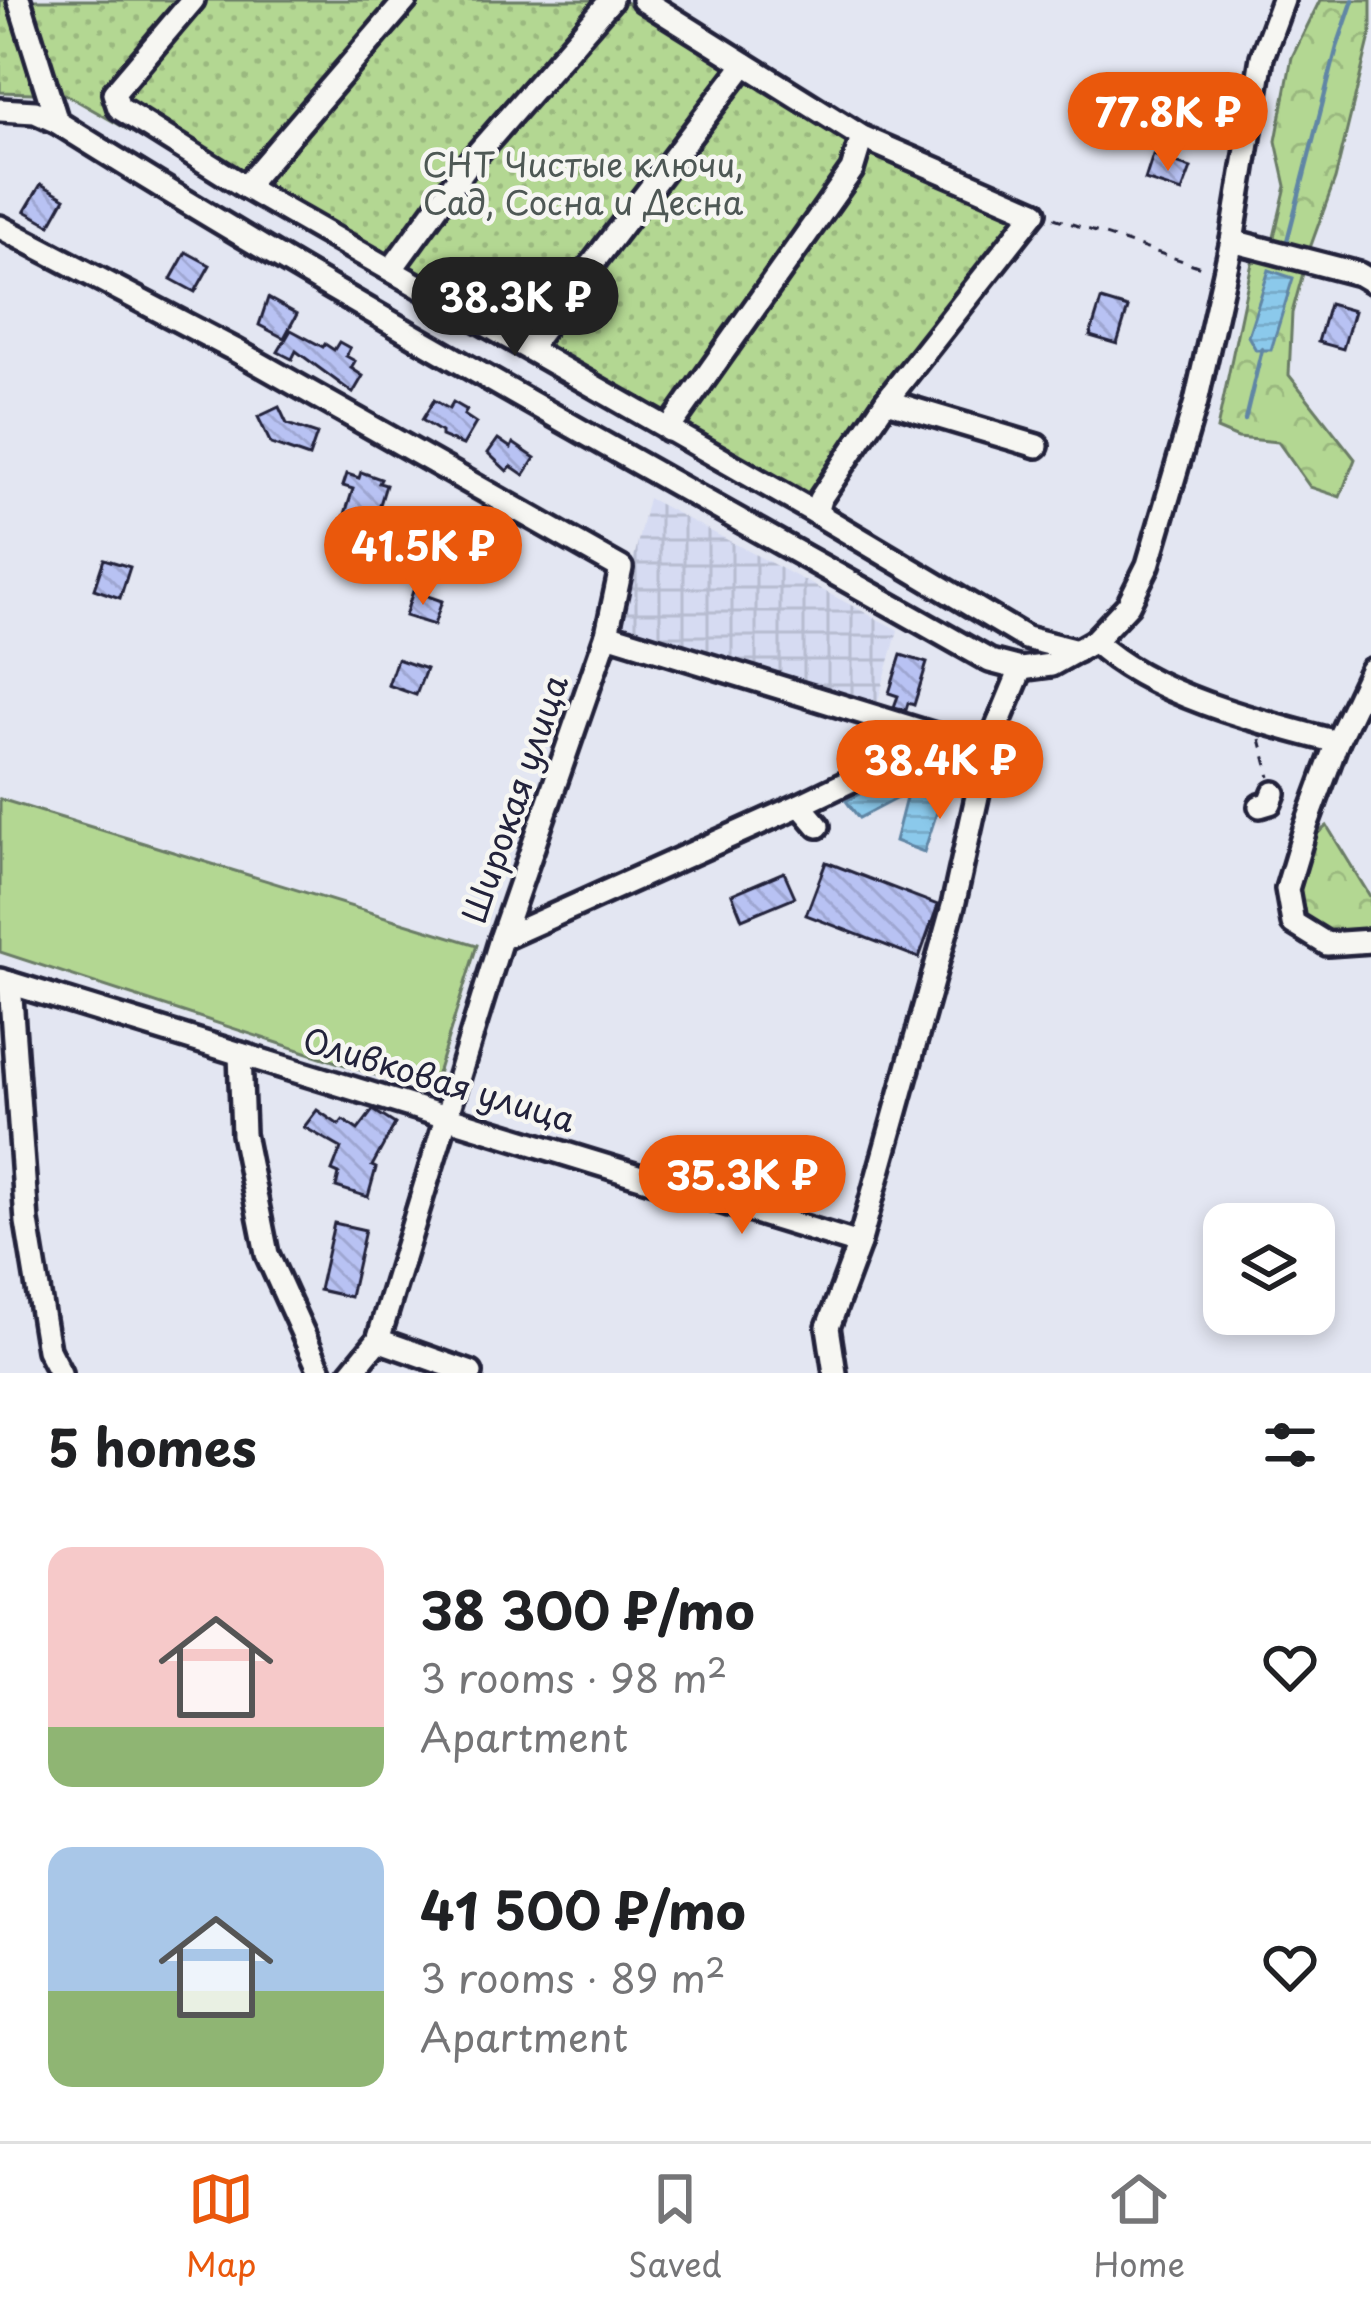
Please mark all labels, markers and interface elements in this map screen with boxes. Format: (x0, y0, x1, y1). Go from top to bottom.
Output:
pin: 77.8K ₽ (1057, 72, 1279, 174)
text: 77.8K ₽ (1095, 81, 1241, 140)
park label: СНТ Чистые ключи, Сад, Сосна и Десна (422, 138, 744, 226)
pin: 38.3K ₽ (404, 257, 626, 359)
text: 38.3K ₽ (439, 266, 592, 325)
pin: 41.5K ₽ (312, 506, 534, 608)
text: 41.5K ₽ (351, 515, 495, 574)
street label: Широкая улица (447, 667, 579, 929)
pin: 38.4K ₽ (829, 720, 1051, 822)
text: 38.4K ₽ (863, 729, 1017, 788)
street label: Оливковая улица (297, 1013, 582, 1143)
pin: 35.3K ₽ (631, 1135, 853, 1237)
text: 35.3K ₽ (666, 1144, 818, 1203)
map controls (1203, 1203, 1335, 1335)
button: layers (1203, 1203, 1335, 1335)
text: 5 homes (48, 1407, 257, 1484)
icon: filters (1257, 1412, 1323, 1478)
text: 38 300 ₽/mo (420, 1570, 755, 1647)
icon: home (144, 1595, 288, 1739)
icon: heart (1257, 1634, 1323, 1700)
text: 3 rooms · 98 m² (420, 1647, 727, 1706)
text: Apartment (420, 1706, 628, 1765)
text: 41 500 ₽/mo (420, 1870, 746, 1947)
icon: home (144, 1895, 288, 2039)
icon: heart (1257, 1934, 1323, 2000)
text: 3 rooms · 89 m² (420, 1947, 726, 2006)
text: Apartment (420, 2006, 628, 2065)
tab: Map (186, 2166, 256, 2288)
tab: Saved (628, 2166, 722, 2288)
tab: Home (1093, 2166, 1185, 2288)

